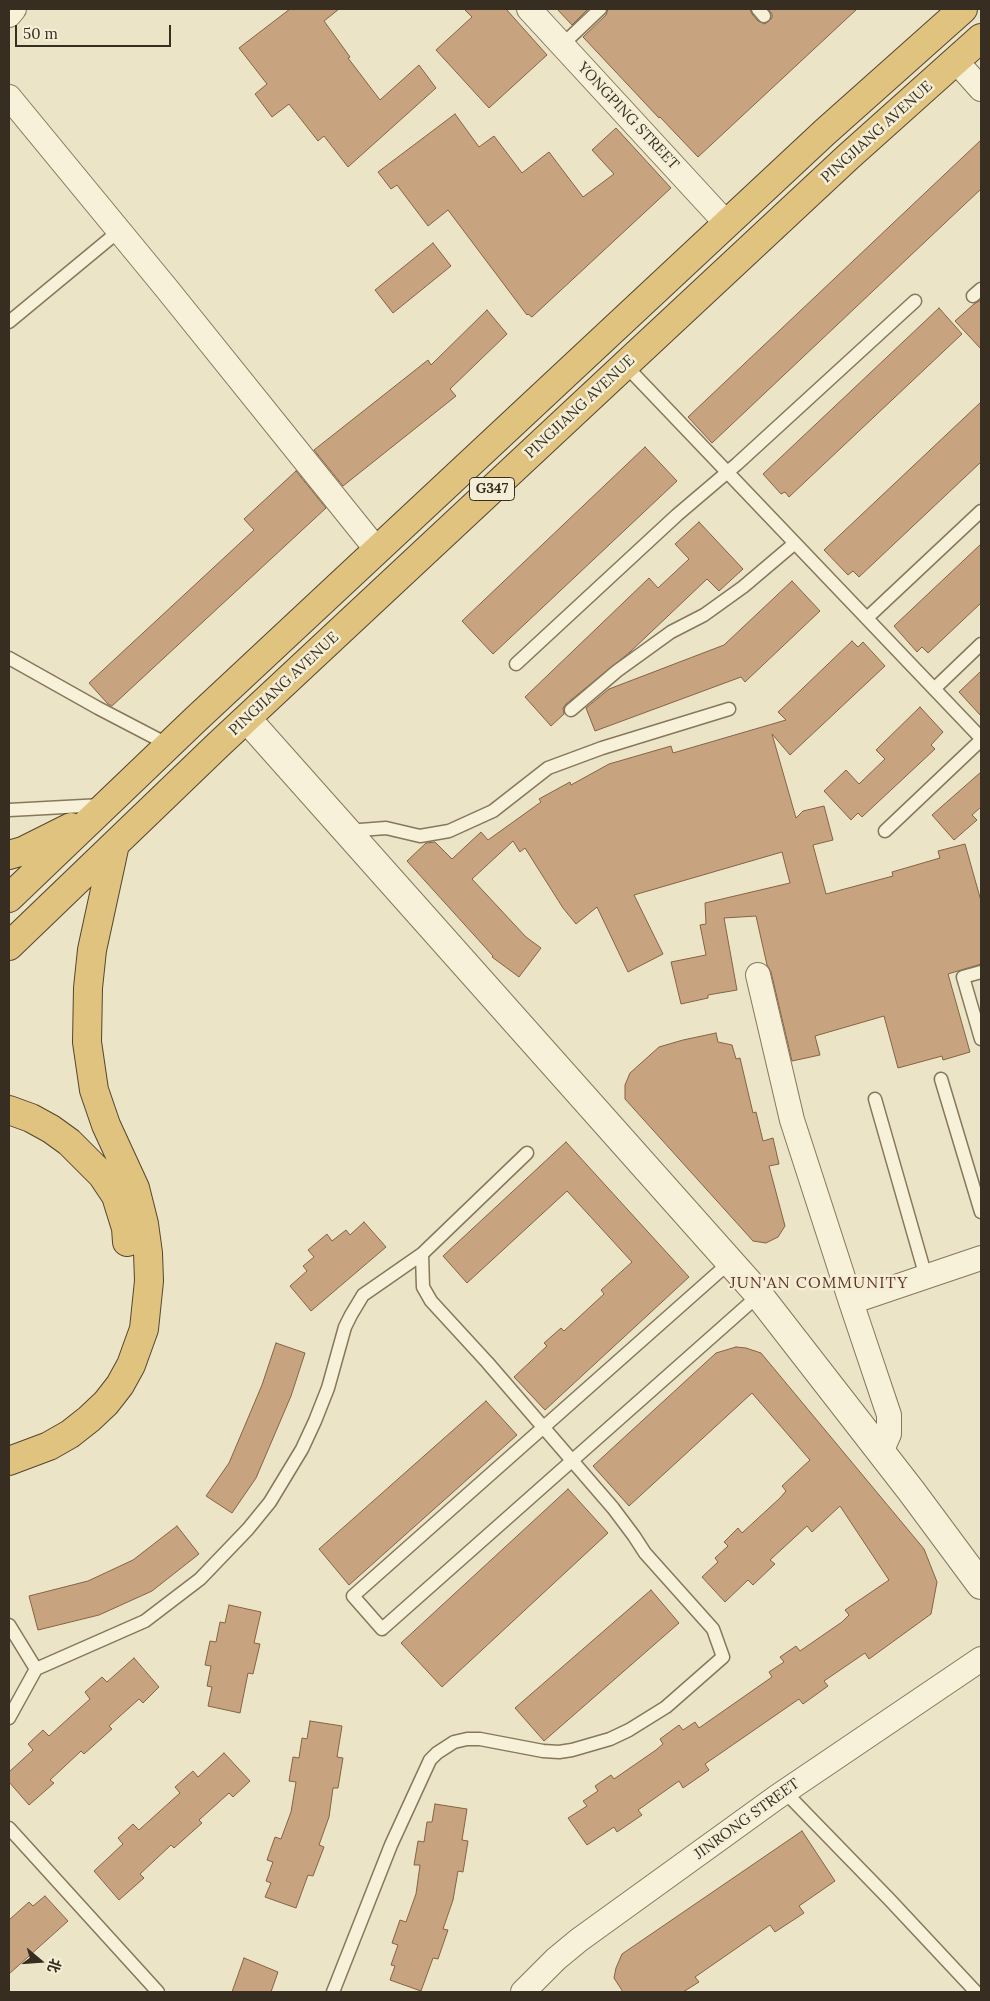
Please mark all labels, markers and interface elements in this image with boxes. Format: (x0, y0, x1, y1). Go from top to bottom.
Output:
scale bar (18, 15, 174, 47)
text: 50 m (23, 24, 58, 43)
street label: YONGPING STREET (574, 59, 682, 173)
street label: PINGJIANG AVENUE (818, 77, 936, 187)
street label: PINGJIANG AVENUE (521, 351, 639, 463)
road number: G347 (470, 478, 514, 500)
street label: PINGJIANG AVENUE (225, 628, 343, 740)
district label: JUN'AN COMMUNITY (728, 1273, 910, 1293)
street label: JINRONG STREET (691, 1775, 803, 1863)
north arrow (15, 1936, 65, 1986)
text: 北 (44, 1956, 65, 1975)

